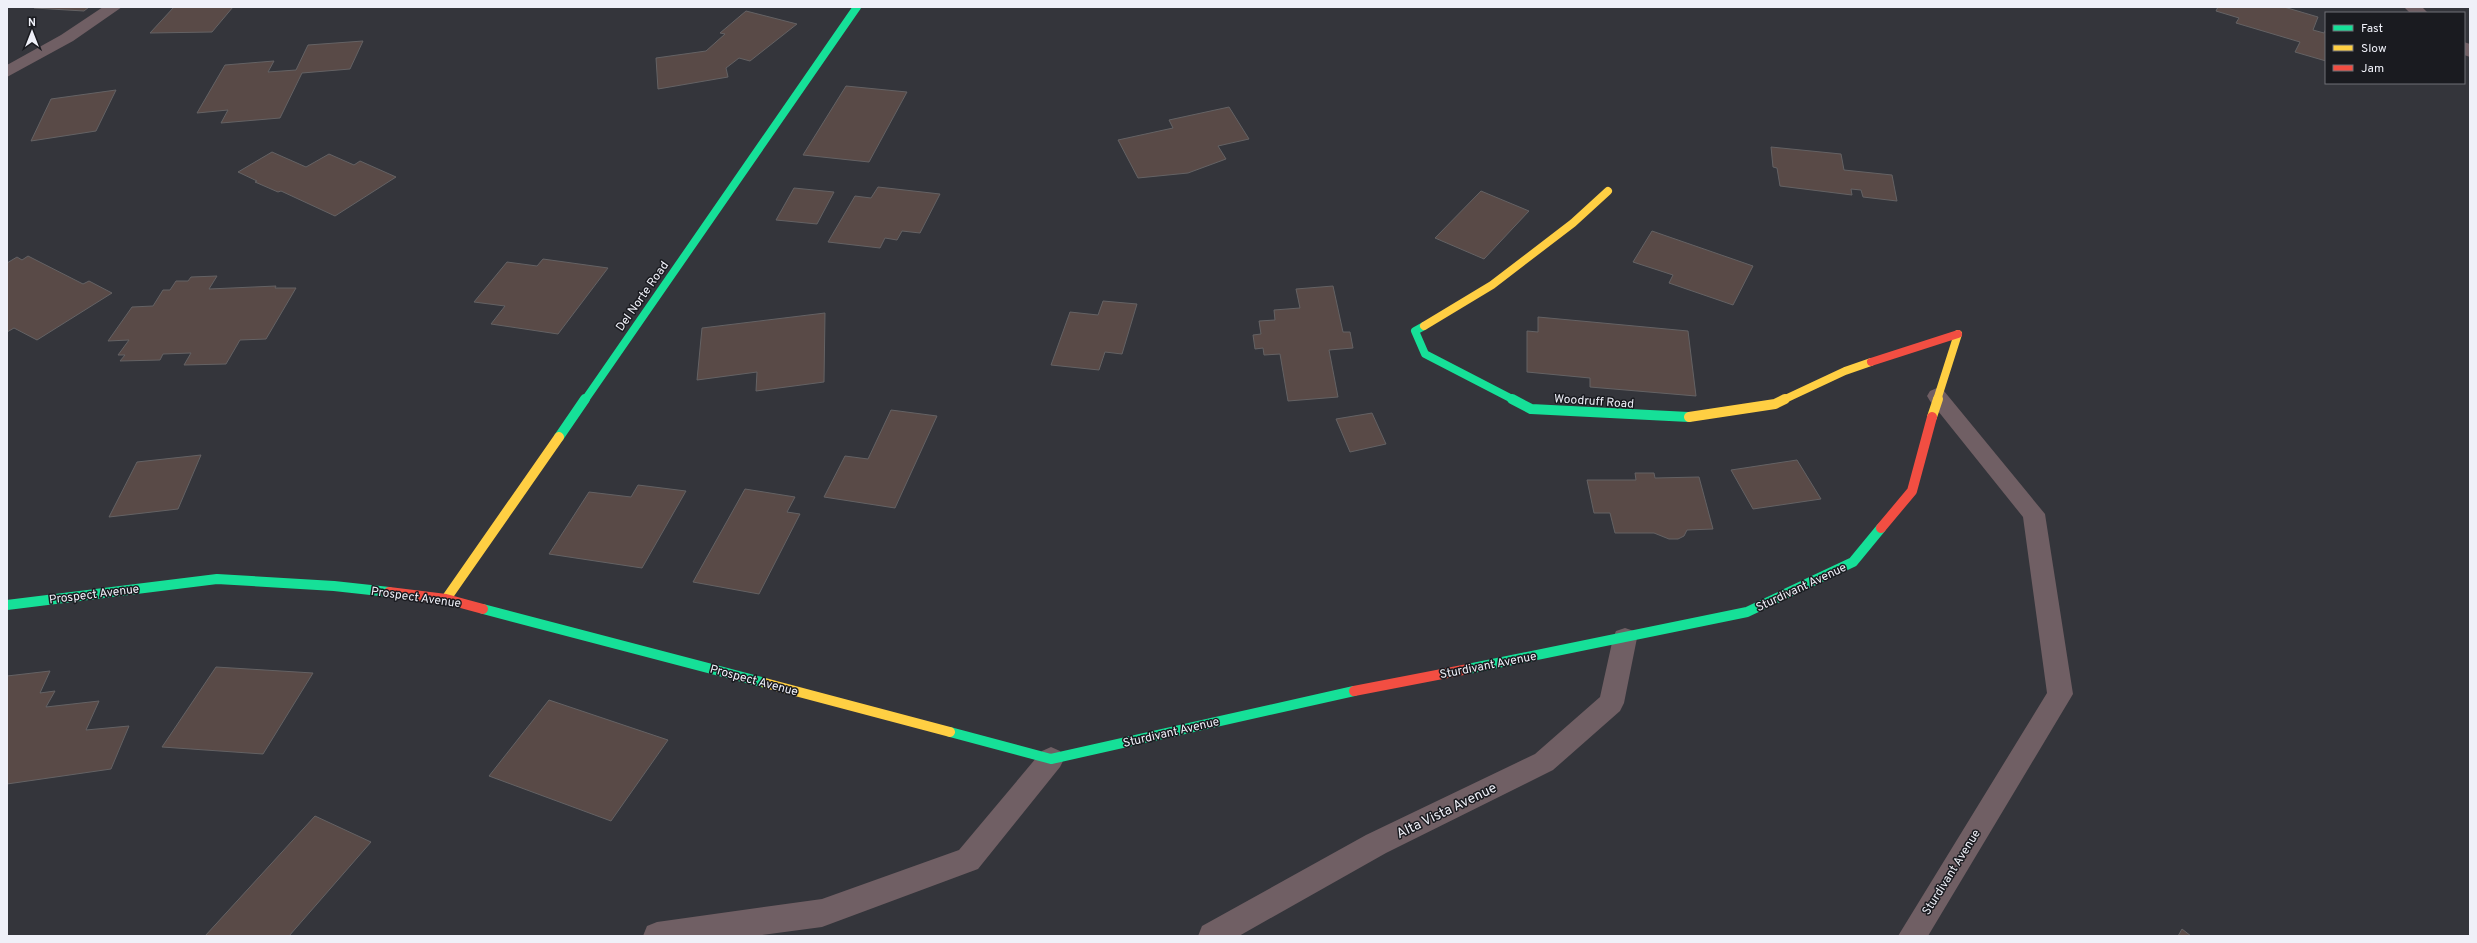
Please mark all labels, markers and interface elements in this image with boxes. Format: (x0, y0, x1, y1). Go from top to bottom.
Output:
north arrow (12, 12, 52, 52)
legend (2325, 12, 2465, 84)
text: N (28, 16, 36, 30)
text: Fast (2361, 21, 2383, 37)
text: Slow (2361, 41, 2387, 57)
text: Jam (2361, 61, 2384, 77)
street label: Del Norte Road (613, 258, 673, 335)
street label: Woodruff Road (1553, 391, 1635, 413)
street label: Sturdivant Avenue (1754, 560, 1849, 616)
street label: Prospect Avenue (48, 582, 140, 608)
street label: Prospect Avenue (370, 584, 462, 612)
street label: Sturdivant Avenue (1438, 649, 1538, 683)
street label: Prospect Avenue (708, 662, 800, 700)
street label: Sturdivant Avenue (1122, 714, 1221, 752)
street label: Alta Vista Avenue (1394, 780, 1500, 843)
street label: Sturdivant Avenue (1919, 827, 1985, 918)

